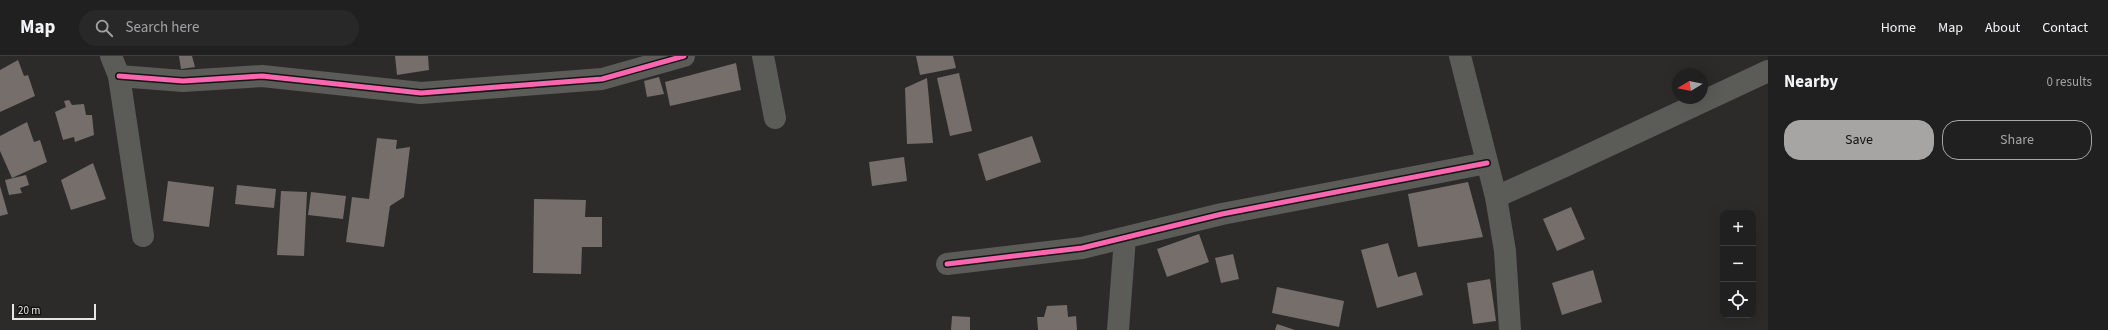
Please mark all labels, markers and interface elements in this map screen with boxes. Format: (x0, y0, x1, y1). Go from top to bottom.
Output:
search box (79, 10, 359, 46)
text: Map (20, 14, 55, 41)
icon: search (93, 17, 115, 39)
text: Search here (125, 17, 199, 38)
text: Home (1881, 18, 1916, 38)
text: Map (1938, 18, 1963, 38)
text: About (1985, 18, 2020, 38)
text: Contact (2042, 18, 2088, 38)
north arrow (1672, 68, 1708, 104)
text: Nearby (1784, 70, 1838, 94)
text: 0 results (2047, 73, 2092, 91)
button: Save (1784, 120, 1934, 160)
button: Share (1942, 120, 2092, 160)
map controls (1720, 210, 1756, 318)
button: + (1720, 210, 1756, 246)
button: − (1720, 246, 1756, 282)
button: locate (1720, 282, 1756, 318)
scale bar (12, 302, 96, 321)
text: 20 m (18, 303, 40, 318)

